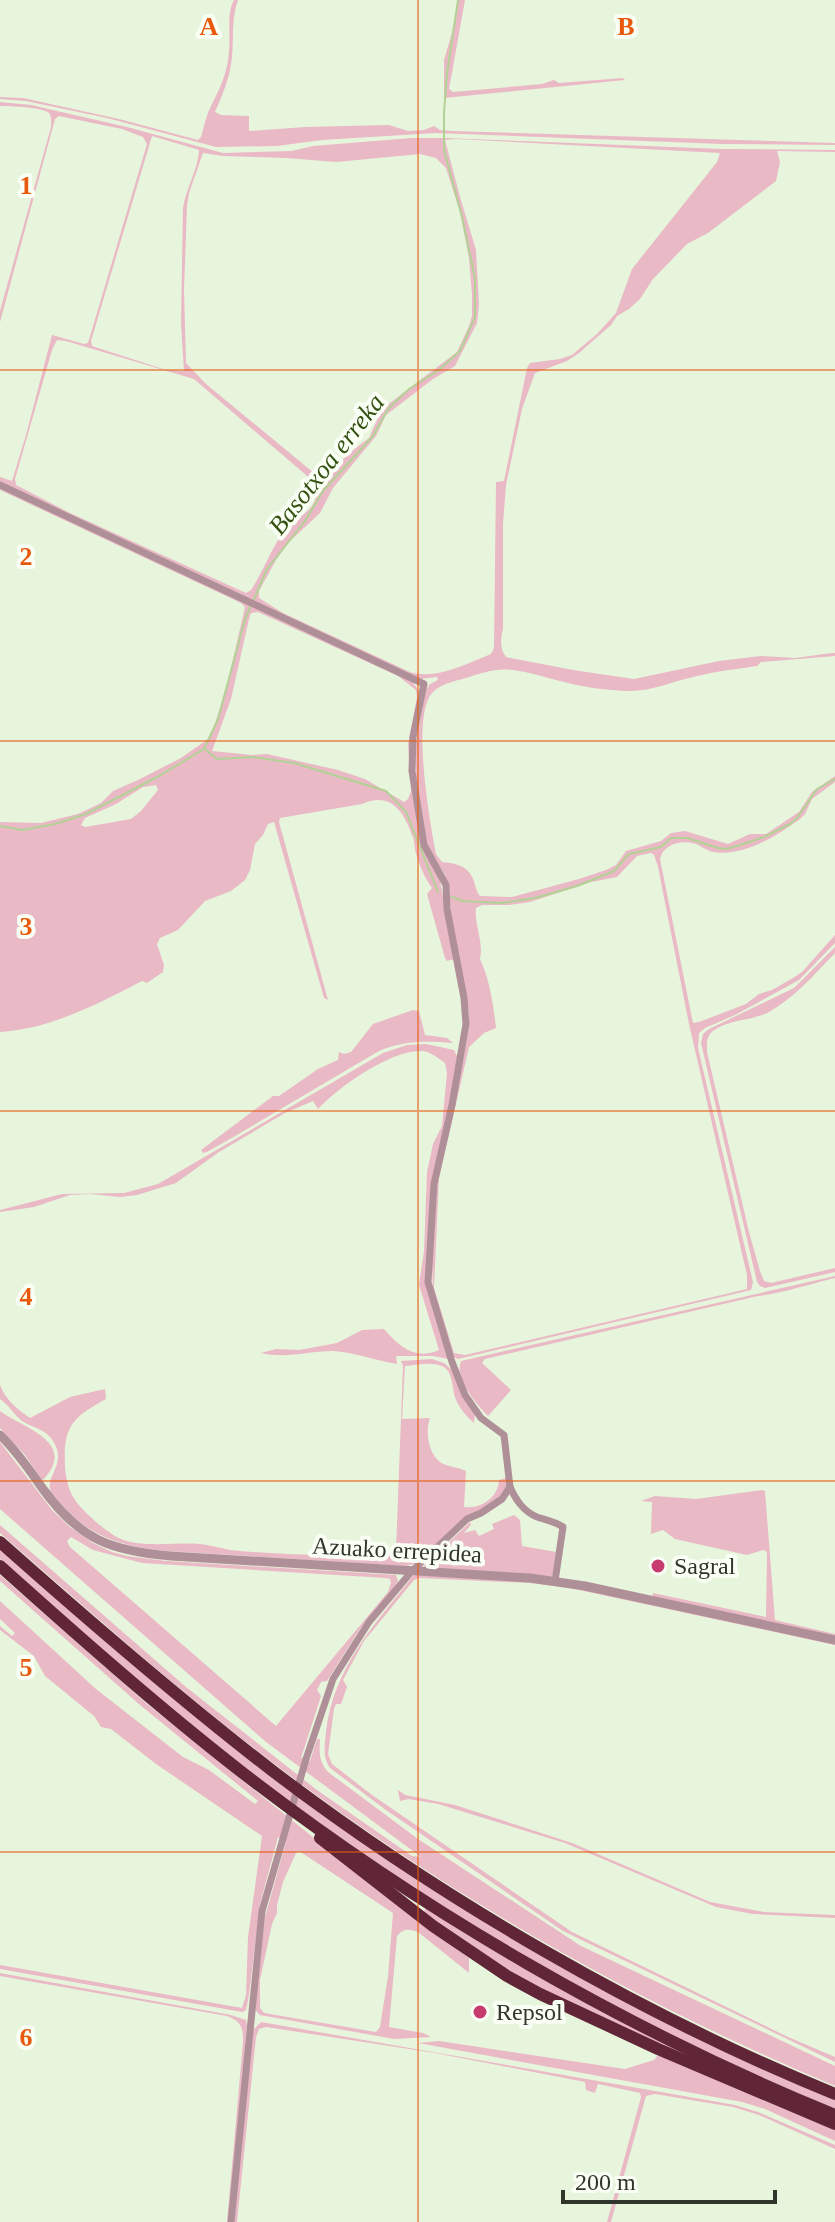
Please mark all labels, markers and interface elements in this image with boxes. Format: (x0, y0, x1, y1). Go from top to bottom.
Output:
text: A (200, 12, 219, 41)
text: B (617, 12, 635, 41)
text: 1 (20, 171, 33, 200)
water label: Basotxoa erreka (263, 388, 390, 540)
text: 2 (20, 542, 33, 571)
text: 3 (20, 912, 33, 941)
text: 4 (20, 1282, 33, 1311)
street label: Azuako errepidea (311, 1533, 483, 1567)
place label: Sagral (674, 1553, 736, 1579)
marker: Sagral (649, 1557, 667, 1575)
text: 5 (20, 1653, 33, 1682)
place label: Repsol (496, 1999, 563, 2025)
marker: Repsol (471, 2003, 489, 2021)
text: 6 (20, 2023, 33, 2052)
scale bar (563, 2154, 775, 2204)
text: 200 m (575, 2169, 636, 2195)

